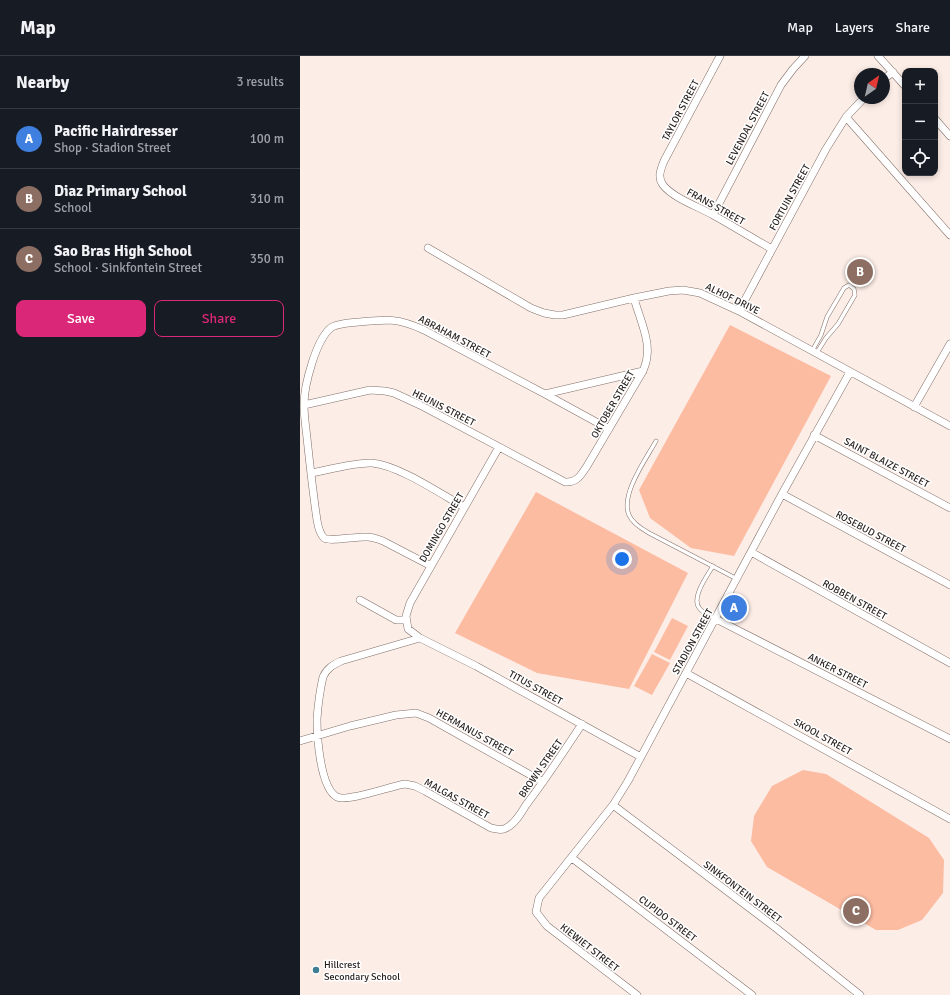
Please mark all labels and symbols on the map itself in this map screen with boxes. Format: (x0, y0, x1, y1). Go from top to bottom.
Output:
north arrow (854, 68, 890, 104)
street label: TAYLOR STREET (660, 78, 702, 143)
street label: LEVENDAL STREET (724, 90, 772, 167)
street label: FORTUIN STREET (767, 162, 813, 233)
street label: FRANS STREET (684, 186, 747, 228)
pin: B (847, 257, 873, 287)
street label: ALHOF DRIVE (704, 281, 762, 317)
street label: ABRAHAM STREET (416, 313, 493, 361)
street label: OKTOBER STREET (589, 368, 637, 440)
street label: HEUNIS STREET (410, 387, 477, 429)
street label: SAINT BLAIZE STREET (842, 435, 931, 490)
street label: DOMINGO STREET (417, 490, 467, 565)
street label: ROSEBUD STREET (833, 508, 908, 555)
your location (612, 549, 632, 569)
street label: ROBBEN STREET (820, 577, 889, 623)
pin: A (721, 593, 747, 623)
street label: STADION STREET (670, 607, 716, 676)
street label: ANKER STREET (806, 651, 869, 691)
street label: TITUS STREET (507, 668, 565, 708)
street label: HERMANUS STREET (434, 707, 515, 759)
street label: SKOOL STREET (791, 716, 854, 758)
street label: BROWN STREET (516, 737, 565, 800)
street label: MALGAS STREET (422, 776, 491, 822)
street label: SINKFONTEIN STREET (701, 858, 784, 925)
street label: CUPIDO STREET (636, 893, 699, 944)
pin: C (843, 896, 869, 926)
street label: KIEWIET STREET (558, 921, 621, 974)
place label: Hillcrest Secondary School (324, 959, 400, 983)
marker: Hillcrest Secondary School (311, 965, 321, 975)

